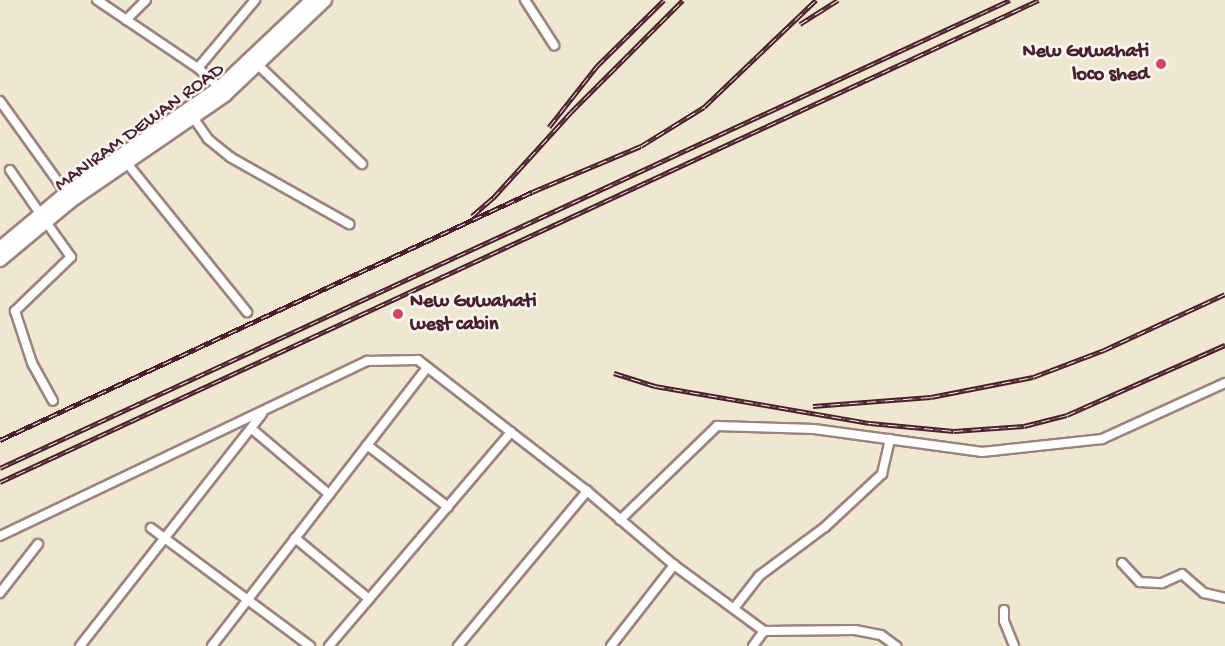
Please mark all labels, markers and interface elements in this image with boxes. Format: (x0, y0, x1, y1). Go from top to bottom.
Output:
place label: New Guwahati loco shed (1022, 40, 1149, 87)
marker: New Guwahati loco shed (1154, 57, 1168, 71)
street label: MANIRAM DEWAN ROAD (50, 58, 230, 198)
place label: New Guwahati west cabin (410, 290, 537, 337)
marker: New Guwahati west cabin (391, 307, 405, 321)

